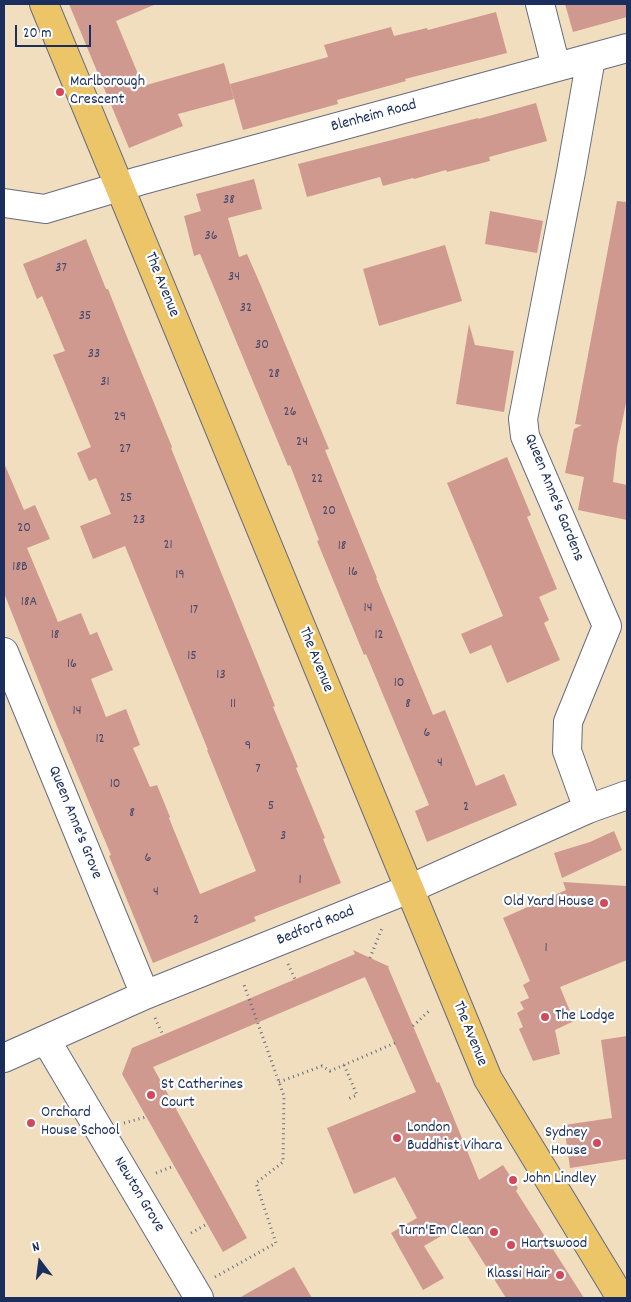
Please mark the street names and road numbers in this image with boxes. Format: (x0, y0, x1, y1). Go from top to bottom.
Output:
street label: Blenheim Road (329, 96, 419, 138)
street label: The Avenue (139, 250, 183, 320)
street label: Queen Anne's Gardens (519, 432, 587, 564)
street label: The Avenue (293, 625, 337, 695)
street label: Queen Anne's Grove (43, 764, 105, 882)
street label: Bedford Road (274, 903, 358, 951)
street label: The Avenue (447, 999, 491, 1069)
street label: Newton Grove (108, 1154, 168, 1236)

